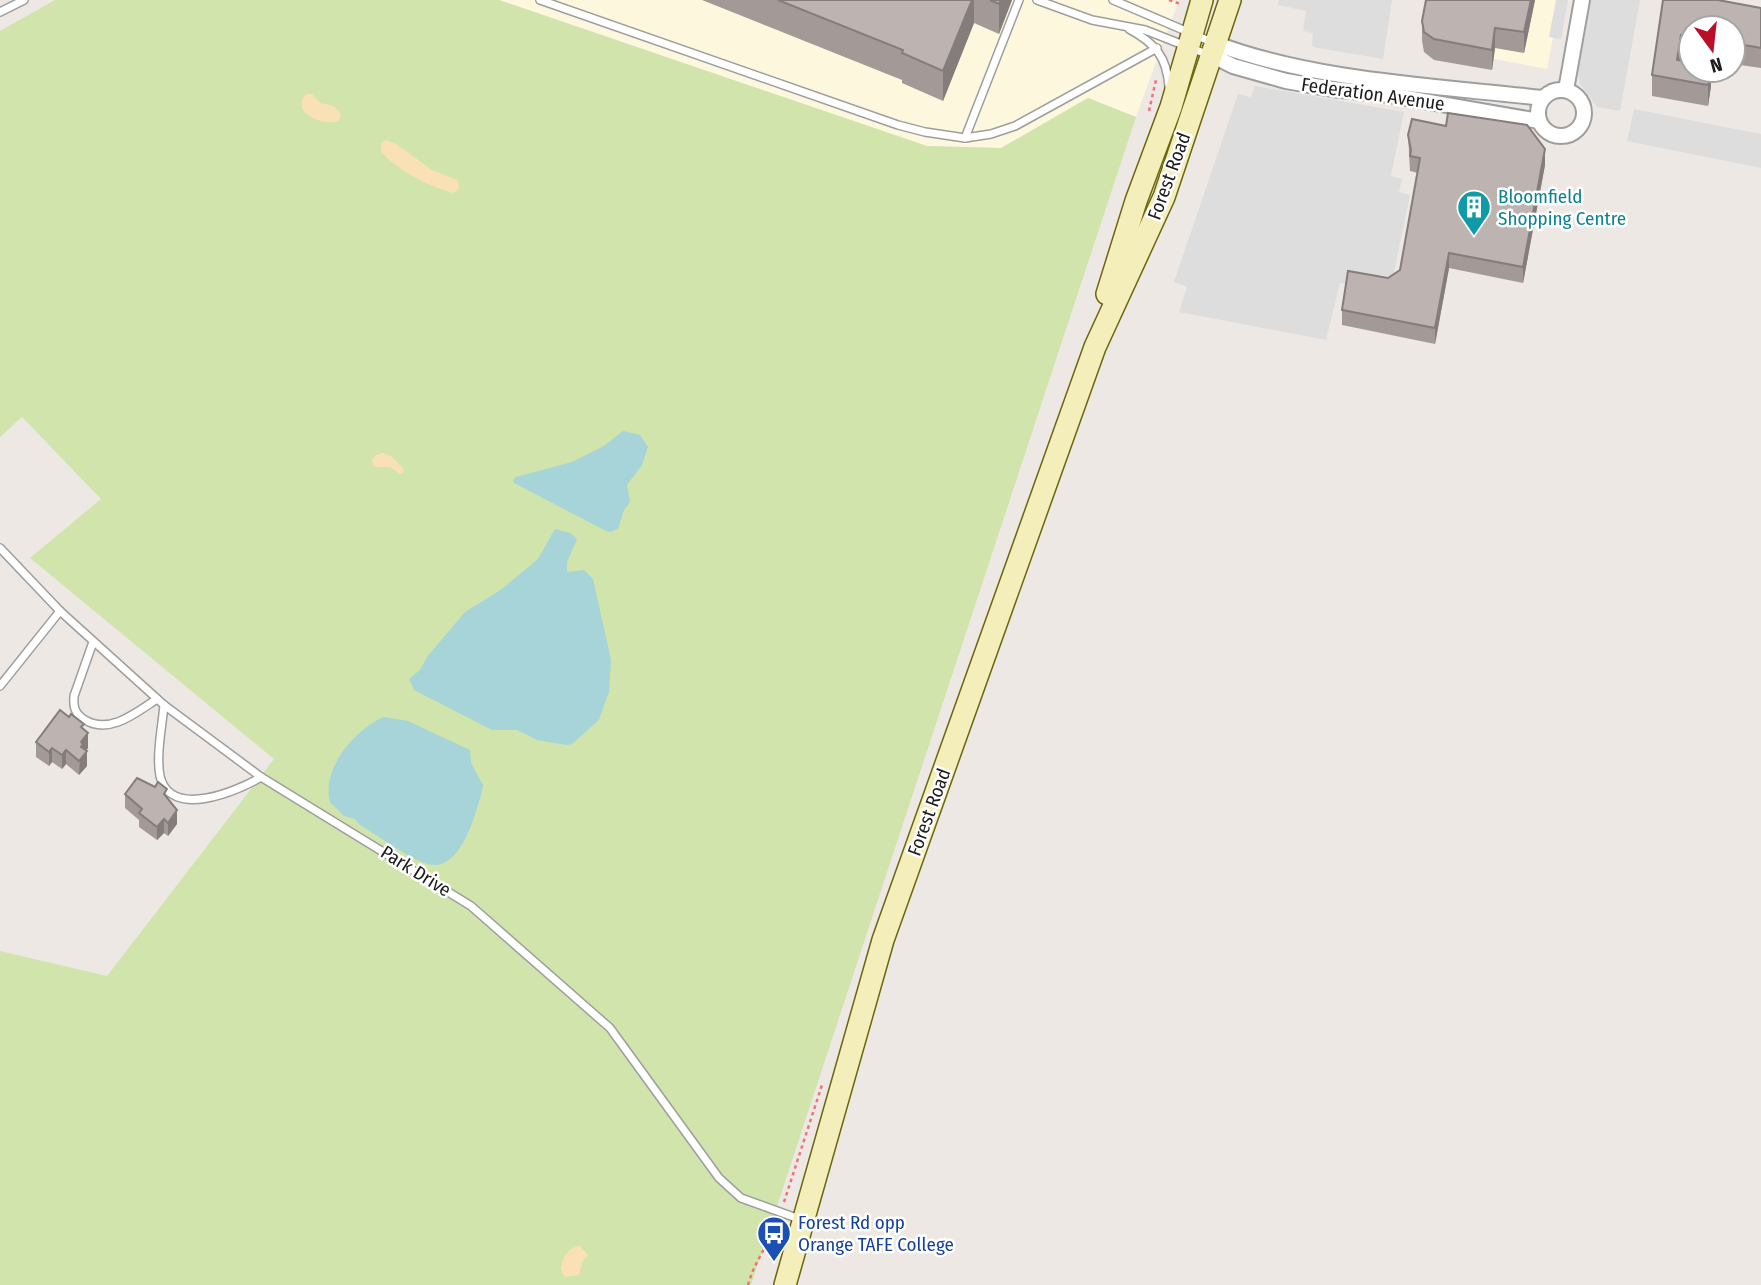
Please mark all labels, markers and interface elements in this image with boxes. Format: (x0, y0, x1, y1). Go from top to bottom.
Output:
north arrow (1677, 14, 1747, 84)
text: N (1708, 52, 1725, 78)
street label: Federation Avenue (1300, 73, 1446, 115)
street label: Forest Road (1143, 129, 1195, 223)
place label: Bloomfield Shopping Centre (1498, 185, 1626, 230)
building icon: Bloomfield Shopping Centre (1455, 188, 1493, 237)
street label: Forest Road (903, 765, 955, 859)
street label: Park Drive (377, 840, 455, 902)
place label: Forest Rd opp Orange TAFE College (798, 1211, 954, 1256)
bus stop icon: Forest Rd opp Orange TAFE College (755, 1214, 793, 1263)

